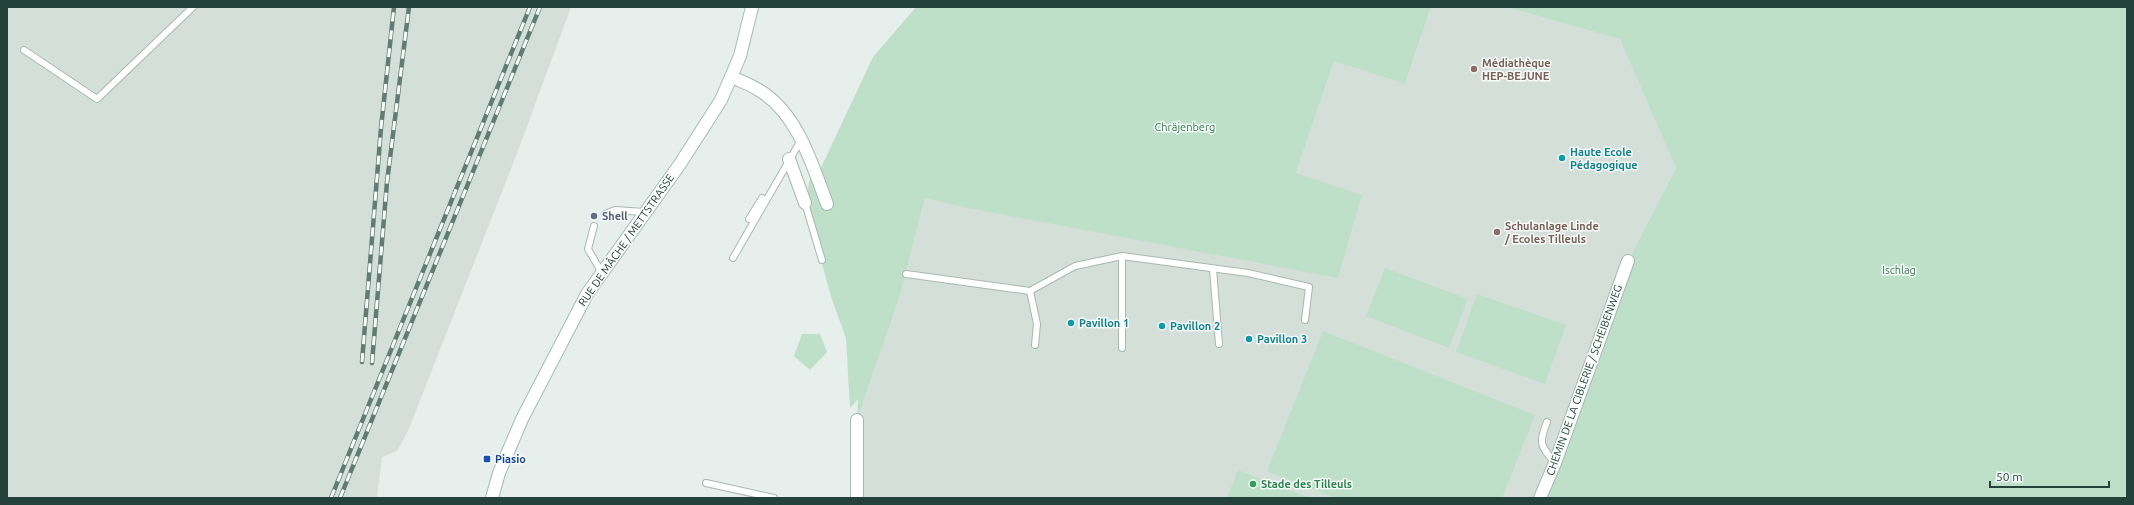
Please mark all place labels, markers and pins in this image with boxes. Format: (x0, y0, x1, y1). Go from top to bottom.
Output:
place label: Médiathèque HEP-BEJUNE (1482, 57, 1551, 82)
marker: Médiathèque HEP-BEJUNE (1469, 64, 1479, 74)
place label: Haute Ecole Pédagogique (1570, 146, 1638, 171)
marker: Haute Ecole Pédagogique (1557, 153, 1567, 163)
place label: Shell (602, 210, 628, 222)
marker: Shell (589, 211, 599, 221)
place label: Schulanlage Linde / Ecoles Tilleuls (1504, 220, 1599, 245)
marker: Schulanlage Linde / Ecoles Tilleuls (1492, 227, 1502, 237)
place label: Pavillon 1 (1079, 317, 1129, 329)
marker: Pavillon 1 (1066, 318, 1076, 328)
place label: Pavillon 2 (1170, 320, 1220, 332)
marker: Pavillon 2 (1157, 321, 1167, 331)
place label: Pavillon 3 (1257, 333, 1307, 345)
marker: Pavillon 3 (1244, 334, 1254, 344)
place label: Piasio (495, 453, 526, 465)
marker: Piasio (482, 454, 492, 464)
place label: Stade des Tilleuls (1261, 478, 1352, 490)
marker: Stade des Tilleuls (1248, 479, 1258, 489)

